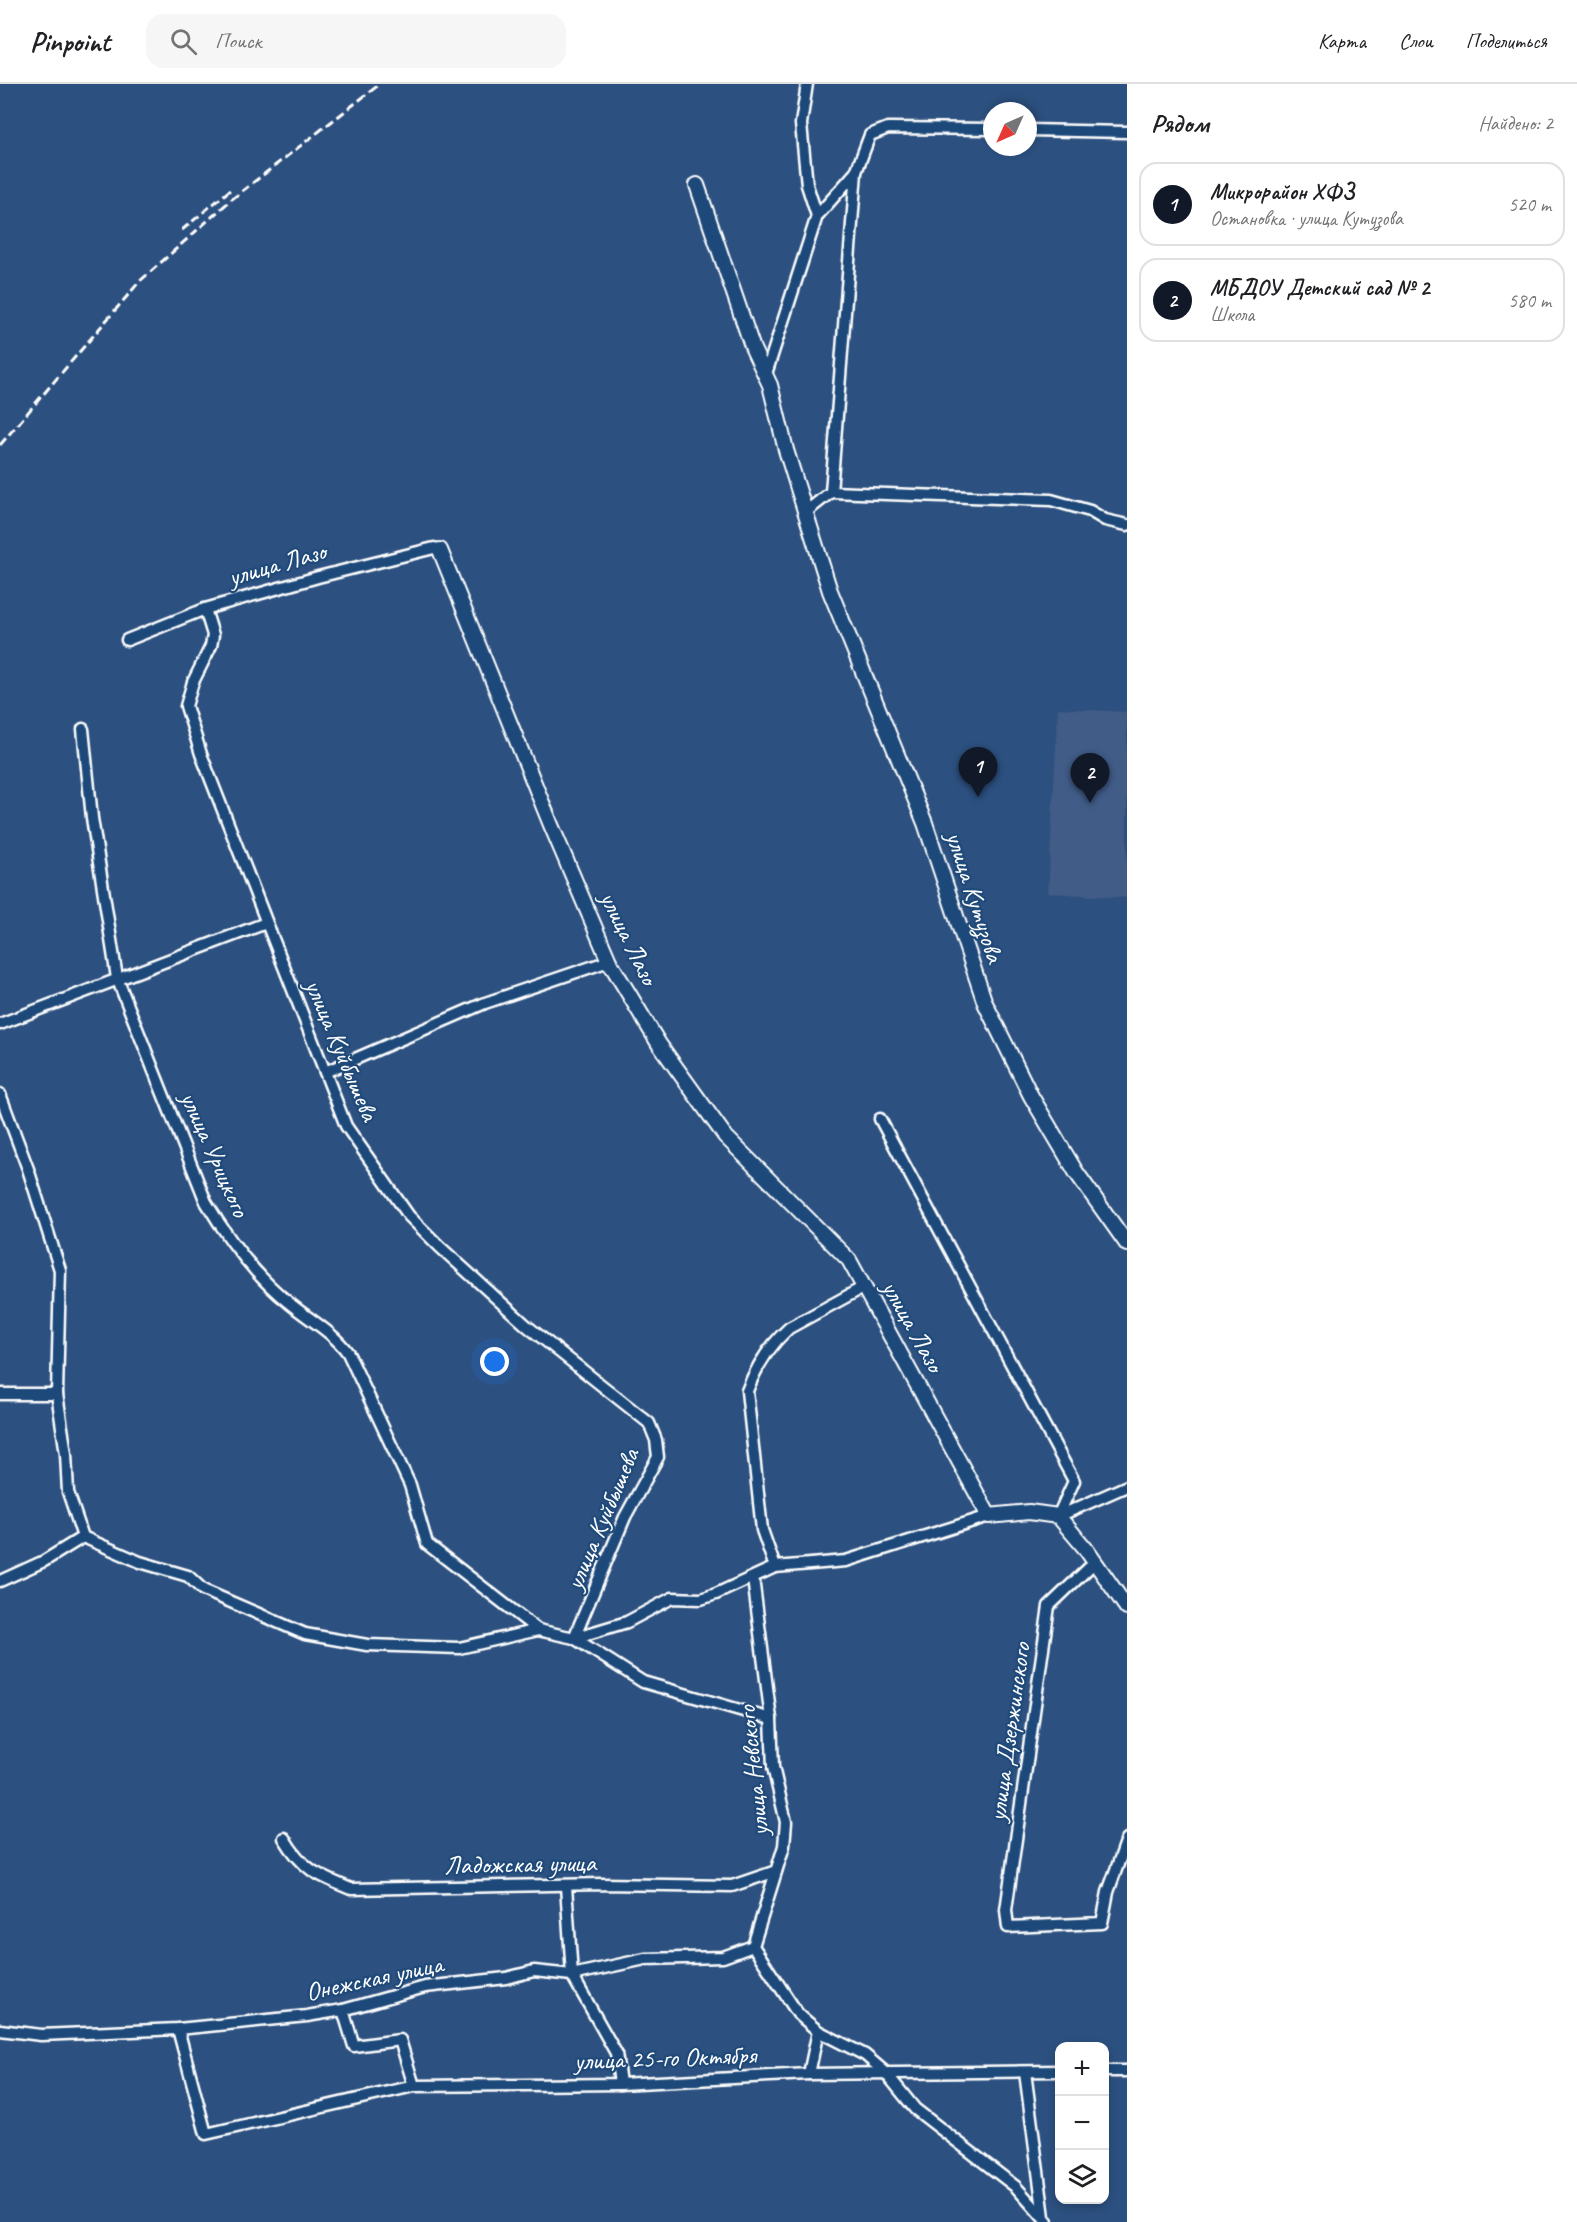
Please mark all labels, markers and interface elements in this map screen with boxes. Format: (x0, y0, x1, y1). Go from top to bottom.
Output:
search box (146, 14, 566, 68)
text: Pinpoint (30, 24, 110, 59)
icon: search (167, 25, 200, 58)
text: Поиск (215, 27, 262, 55)
text: Карта (1318, 28, 1366, 54)
text: Слои (1399, 28, 1433, 54)
text: Поделиться (1466, 28, 1547, 54)
north arrow (983, 102, 1037, 156)
text: Рядом (1151, 107, 1209, 140)
text: Найдено: 2 (1478, 111, 1553, 136)
text: Микрорайон ХФЗ (1210, 178, 1355, 206)
text: 1 (1168, 192, 1177, 217)
text: 520 m (1508, 192, 1551, 217)
text: Остановка · улица Кутузова (1210, 206, 1403, 231)
text: МБДОУ Детский сад № 2 (1210, 274, 1429, 302)
text: 2 (1168, 288, 1177, 313)
text: 580 m (1508, 288, 1551, 313)
text: Школа (1210, 302, 1254, 327)
street label: улица Лазо (223, 534, 332, 594)
pin: 1 (958, 748, 998, 797)
pin: 2 (1070, 754, 1110, 803)
street label: улица Кутузова (937, 825, 1012, 969)
street label: улица Лазо (591, 884, 667, 993)
street label: улица Куйбышева (297, 972, 387, 1127)
street label: улица Урицкого (172, 1084, 258, 1223)
street label: улица Лазо (873, 1273, 953, 1380)
your location (480, 1347, 509, 1376)
street label: улица Куйбышева (557, 1442, 647, 1597)
street label: улица Дзержинского (980, 1639, 1038, 1825)
street label: улица Невского (730, 1702, 776, 1840)
street label: Ладожская улица (444, 1846, 598, 1882)
street label: Онежская улица (302, 1947, 448, 2009)
street label: улица 25-го Октября (571, 2038, 759, 2078)
map controls (1055, 2042, 1109, 2204)
button: + (1055, 2042, 1109, 2096)
button: − (1055, 2096, 1109, 2150)
button: layers (1055, 2150, 1109, 2204)

